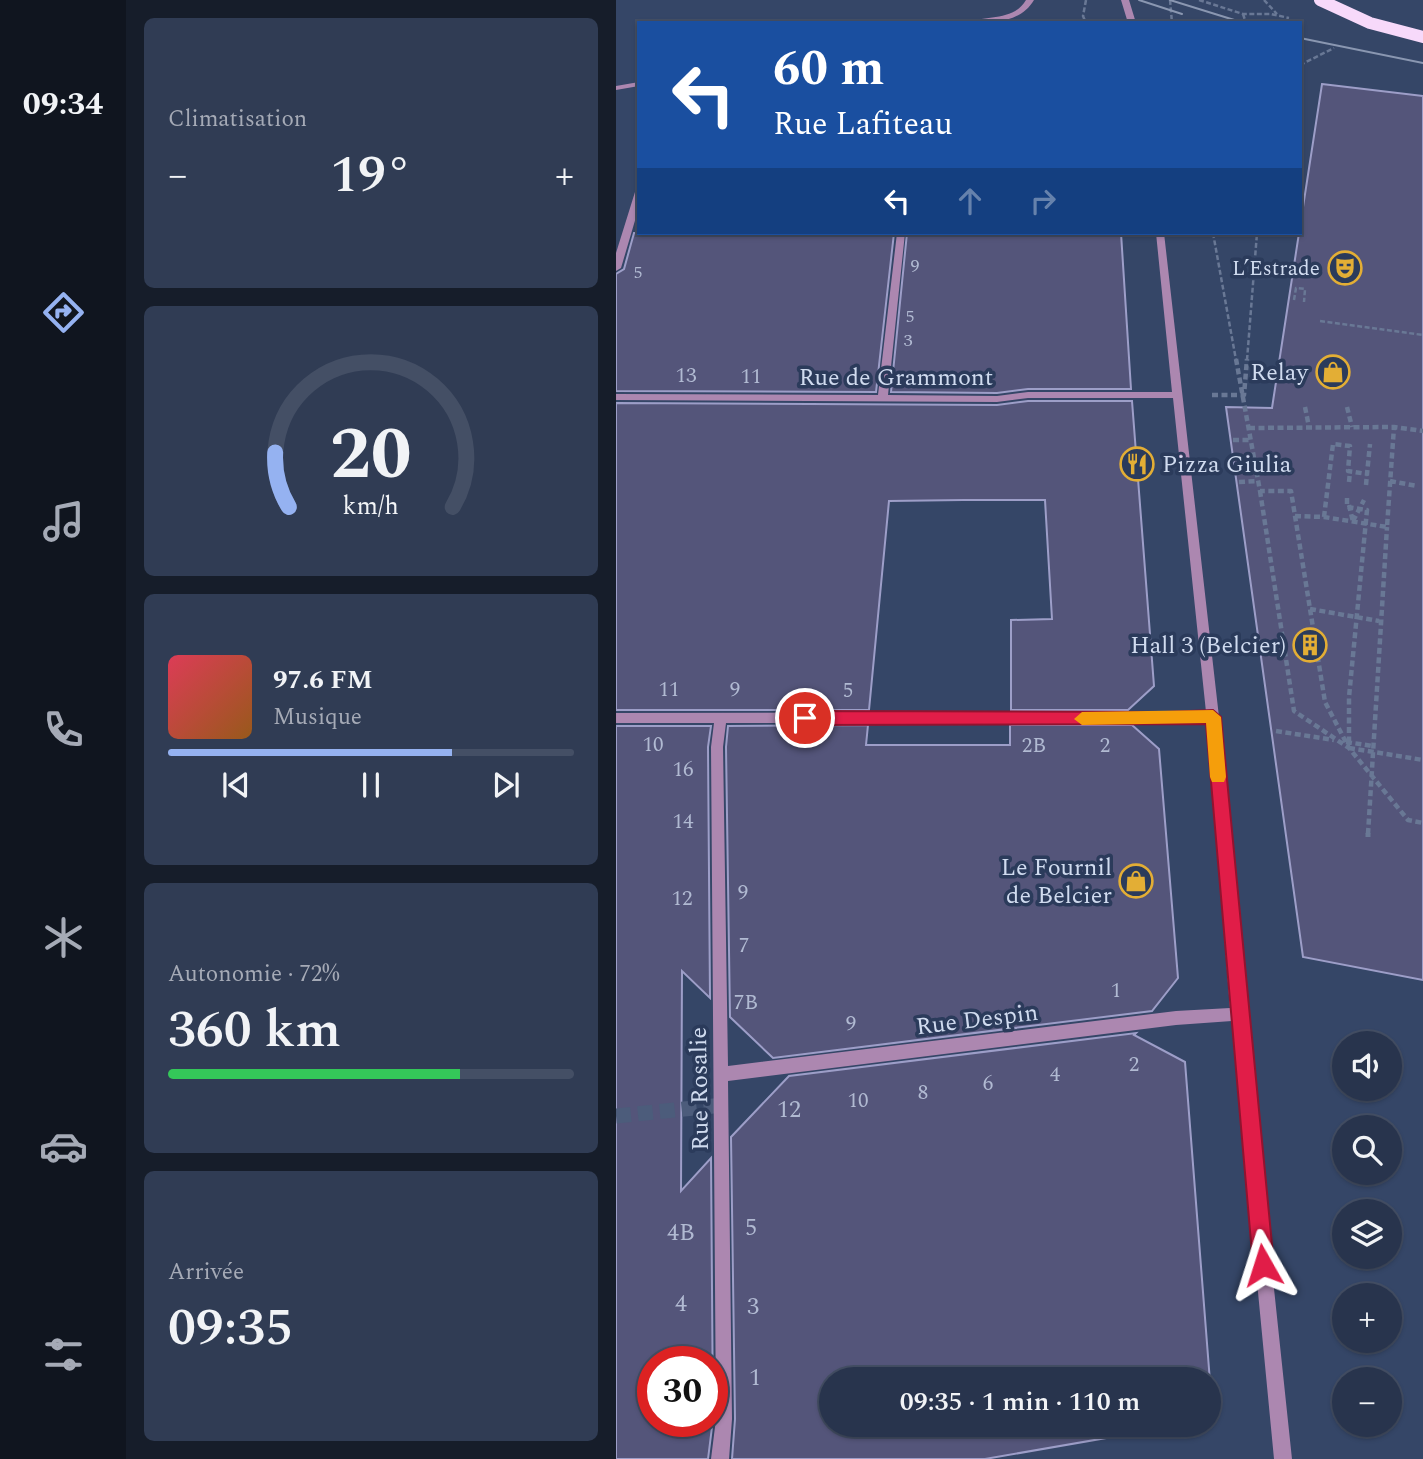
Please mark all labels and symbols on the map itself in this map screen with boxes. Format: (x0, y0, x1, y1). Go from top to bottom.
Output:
theatre icon: L’Estrade (1326, 249, 1364, 287)
house number: 9 (911, 252, 920, 279)
place label: L’Estrade (1232, 253, 1320, 285)
house number: 5 (634, 259, 643, 286)
house number: 5 (906, 303, 915, 330)
house number: 3 (904, 327, 913, 354)
shop icon: Relay (1314, 353, 1352, 391)
place label: Relay (1250, 355, 1309, 391)
house number: 13 (676, 360, 697, 392)
street label: Rue de Grammont (799, 360, 993, 396)
house number: 11 (741, 361, 762, 393)
restaurant icon: Pizza Giulia (1118, 445, 1156, 483)
place label: Pizza Giulia (1162, 447, 1292, 483)
building icon: Hall 3 (Belcier) (1291, 626, 1329, 664)
place label: Hall 3 (Belcier) (1130, 628, 1286, 664)
house number: 11 (659, 674, 680, 706)
house number: 9 (730, 674, 740, 706)
house number: 5 (843, 675, 853, 707)
pin (775, 688, 835, 748)
house number: 10 (643, 729, 664, 761)
house number: 2B (1022, 730, 1046, 762)
house number: 2 (1100, 730, 1110, 762)
house number: 16 (673, 754, 694, 786)
house number: 14 (673, 806, 694, 838)
place label: Le Fournil de Belcier (1001, 850, 1112, 914)
shop icon: Le Fournil de Belcier (1117, 862, 1155, 900)
house number: 9 (738, 877, 748, 909)
house number: 12 (672, 883, 693, 915)
house number: 7 (739, 930, 749, 962)
house number: 1 (1111, 975, 1121, 1007)
house number: 7B (734, 987, 758, 1019)
street label: Rue Despin (914, 995, 1040, 1045)
house number: 9 (846, 1008, 856, 1040)
street label: Rue Rosalie (681, 1027, 719, 1151)
house number: 2 (1129, 1049, 1139, 1081)
house number: 4 (1050, 1059, 1061, 1091)
house number: 6 (983, 1068, 993, 1100)
house number: 8 (918, 1077, 928, 1109)
house number: 10 (848, 1085, 869, 1117)
house number: 12 (777, 1092, 801, 1128)
house number: 5 (745, 1210, 757, 1246)
house number: 4B (667, 1215, 695, 1251)
position arrow (1226, 1228, 1300, 1302)
house number: 4 (675, 1286, 687, 1322)
house number: 3 (747, 1289, 759, 1325)
speed limit sign: 30 (637, 1346, 728, 1437)
house number: 1 (749, 1360, 761, 1396)

